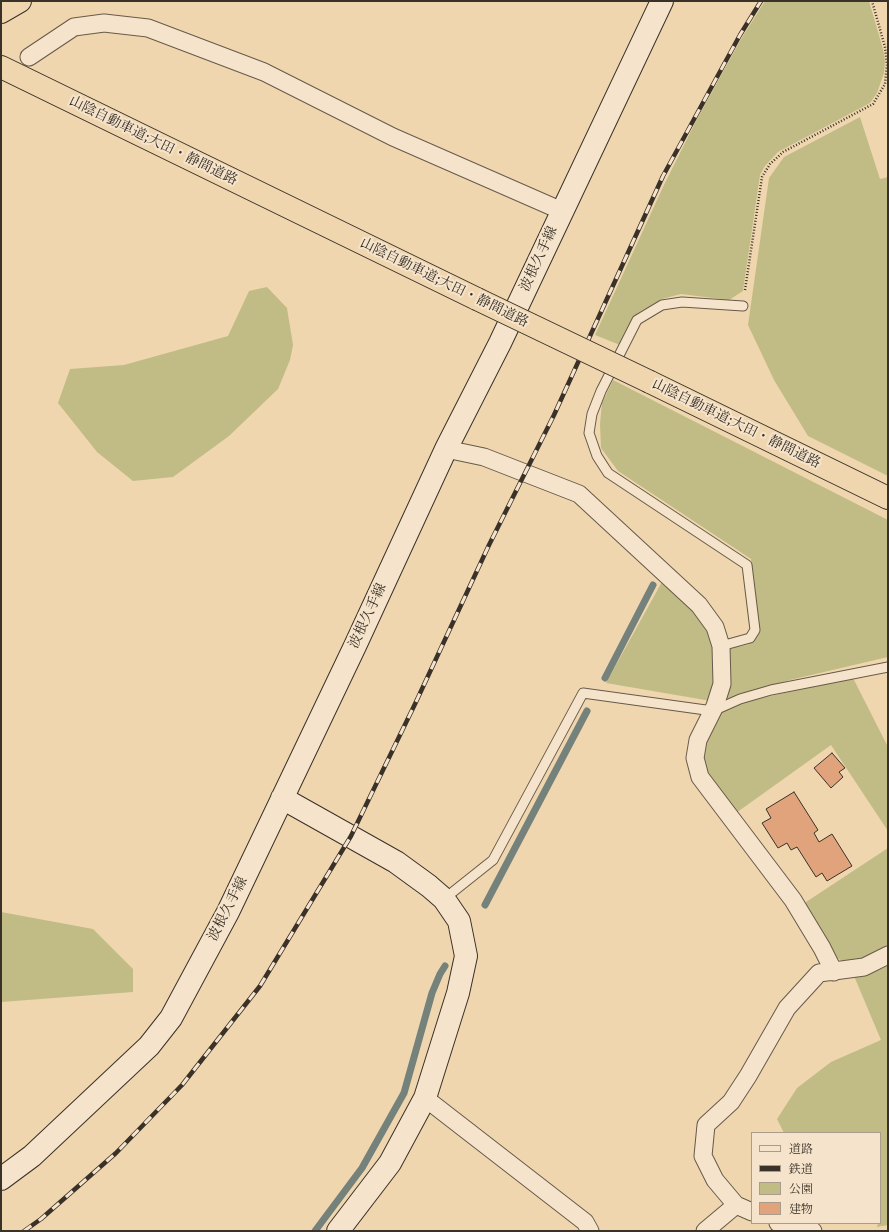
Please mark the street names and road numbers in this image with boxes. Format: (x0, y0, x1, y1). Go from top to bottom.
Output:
street label: 山陰自動車道;大田・静間道路 (66, 93, 240, 189)
street label: 波根久手線 (517, 224, 561, 294)
street label: 山陰自動車道;大田・静間道路 (357, 235, 531, 331)
street label: 山陰自動車道;大田・静間道路 (649, 376, 823, 472)
street label: 波根久手線 (346, 581, 390, 651)
street label: 波根久手線 (205, 874, 251, 944)

